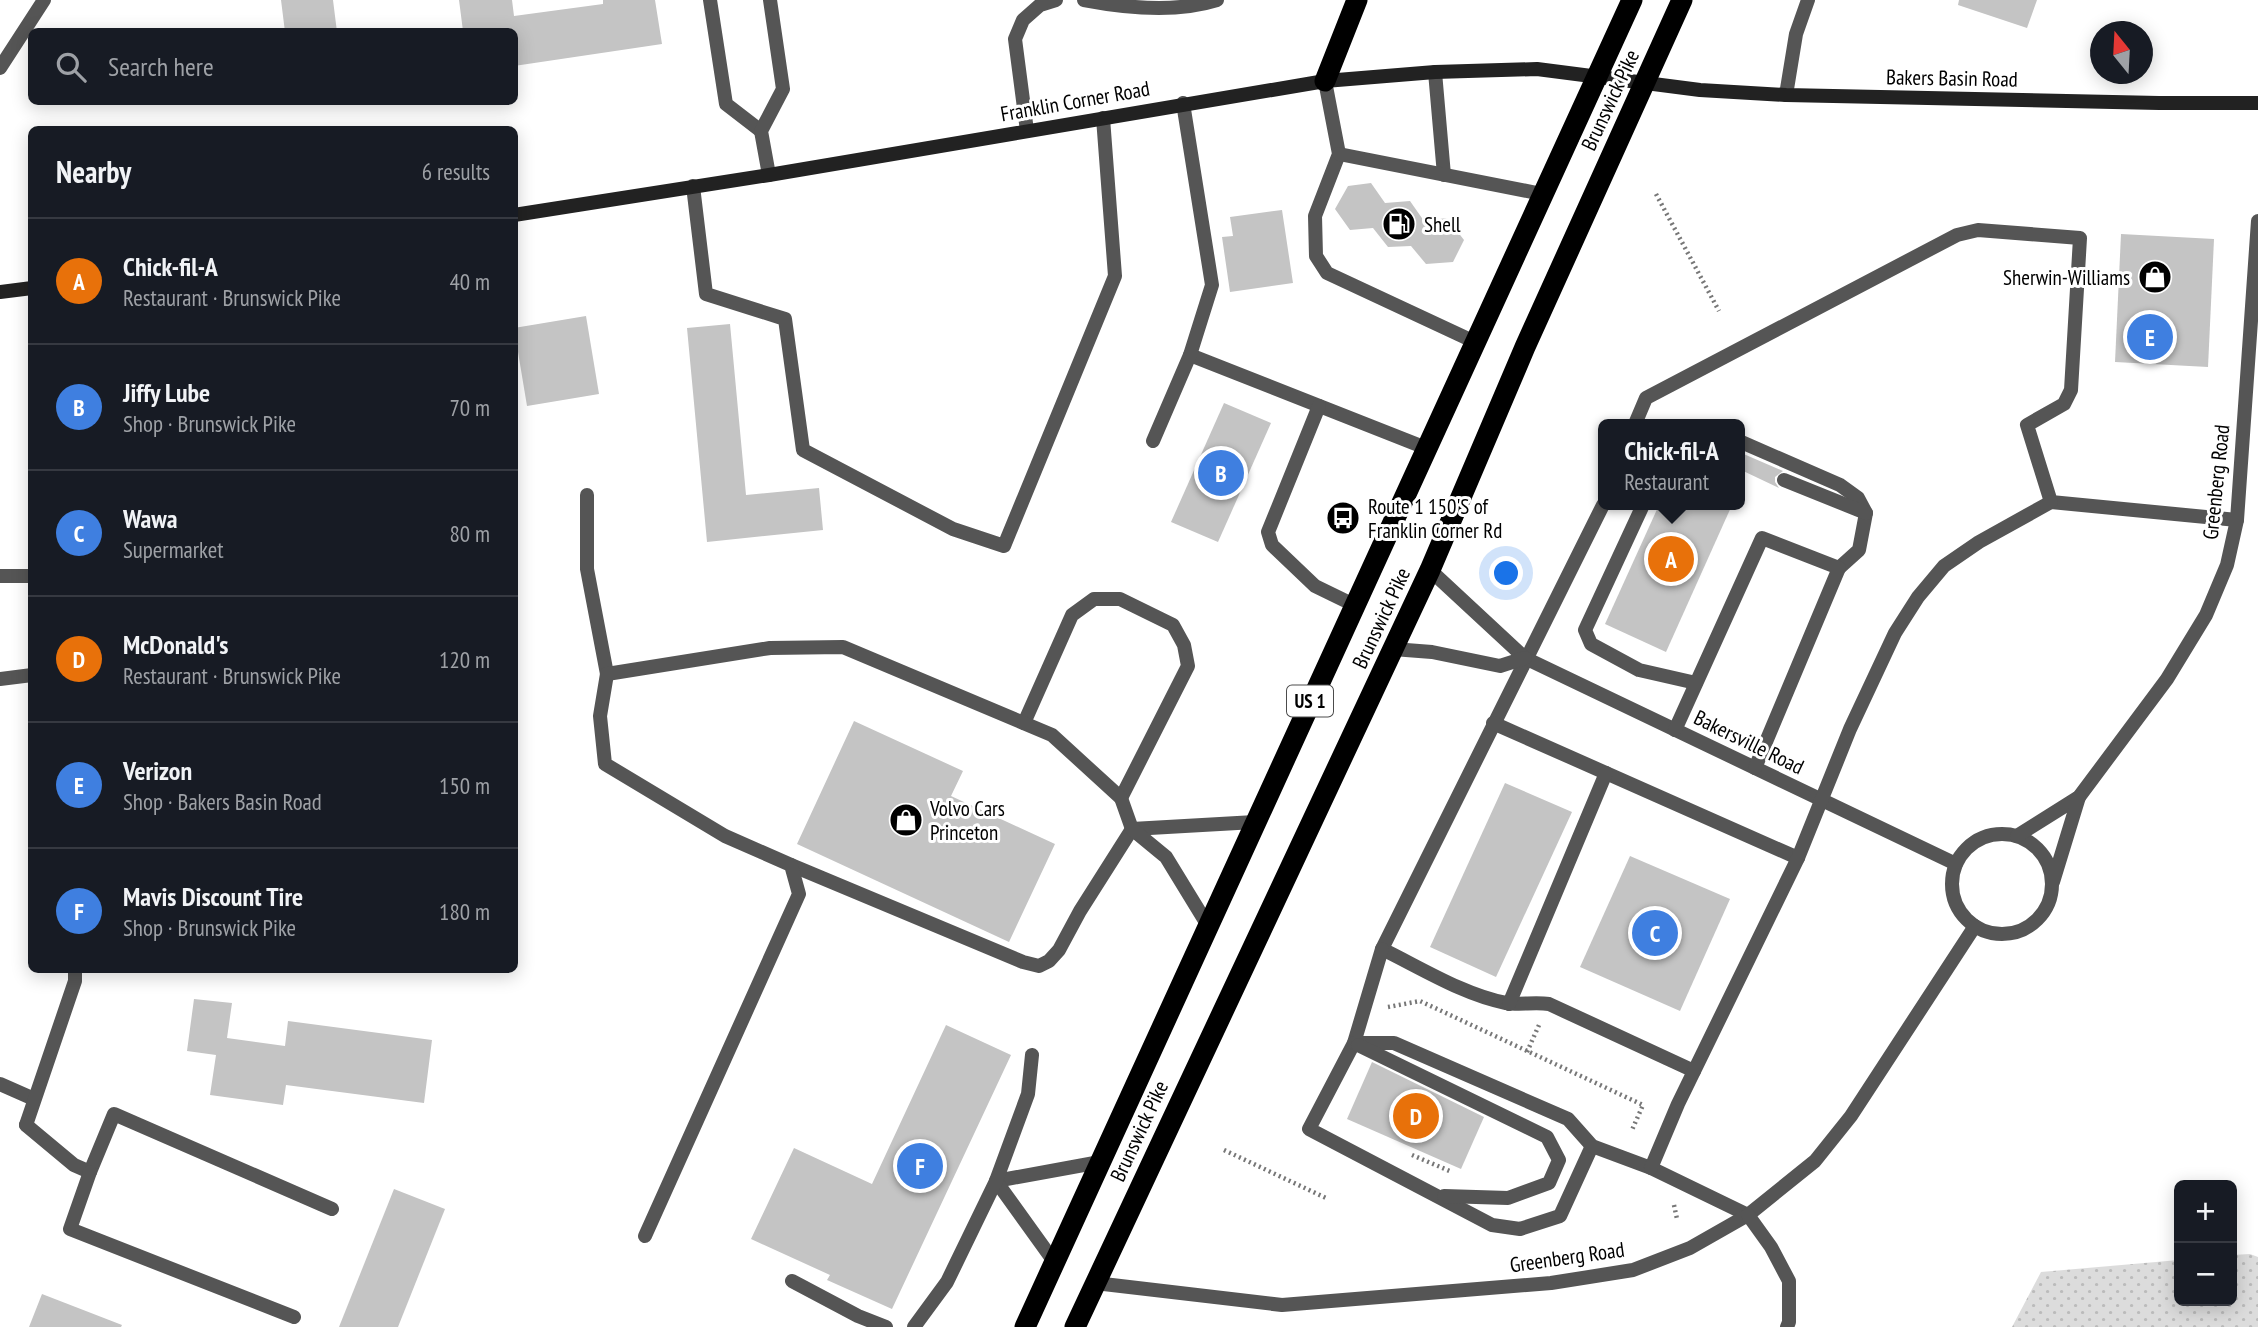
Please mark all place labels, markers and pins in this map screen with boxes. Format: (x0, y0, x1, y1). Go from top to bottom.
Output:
fuel station icon: Shell (1380, 205, 1418, 243)
place label: Shell (1424, 211, 1461, 238)
shop icon: Sherwin-Williams (2136, 258, 2174, 296)
place label: Sherwin-Williams (2003, 264, 2130, 291)
pin: E (2127, 311, 2173, 363)
pin: B (1198, 447, 1244, 499)
place label: Route 1 150'S of Franklin Corner Rd (1368, 493, 1502, 544)
bus stop icon: Route 1 150'S of Franklin Corner Rd (1324, 499, 1362, 537)
pin: A (1648, 533, 1694, 585)
place label: Volvo Cars Princeton (929, 795, 1005, 846)
shop icon: Volvo Cars Princeton (887, 801, 925, 839)
pin: C (1632, 907, 1678, 959)
pin: D (1393, 1090, 1439, 1142)
pin: F (897, 1140, 943, 1192)

